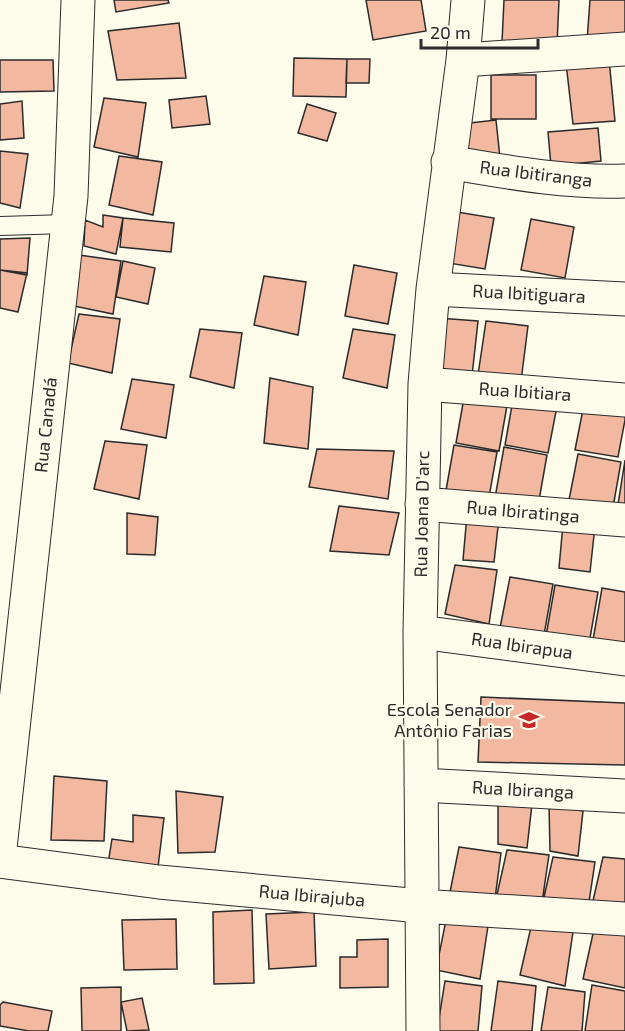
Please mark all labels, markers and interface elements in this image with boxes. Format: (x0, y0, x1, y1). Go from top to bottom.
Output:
scale bar (421, 12, 538, 50)
text: 20 m (430, 21, 471, 43)
street label: Rua Ibitiranga (478, 155, 594, 191)
street label: Rua Ibitiguara (472, 279, 586, 307)
street label: Rua Canadá (29, 376, 61, 474)
street label: Rua Ibitiara (478, 377, 572, 405)
street label: Rua Joana D'arc (409, 450, 433, 578)
street label: Rua Ibiratinga (466, 495, 581, 527)
street label: Rua Ibirapua (470, 627, 574, 663)
place label: Escola Senador Antônio Farias (387, 698, 512, 741)
school or university icon: Escola Senador Antônio Farias (517, 708, 541, 732)
street label: Rua Ibiranga (471, 775, 575, 803)
street label: Rua Ibirajuba (258, 879, 366, 911)

